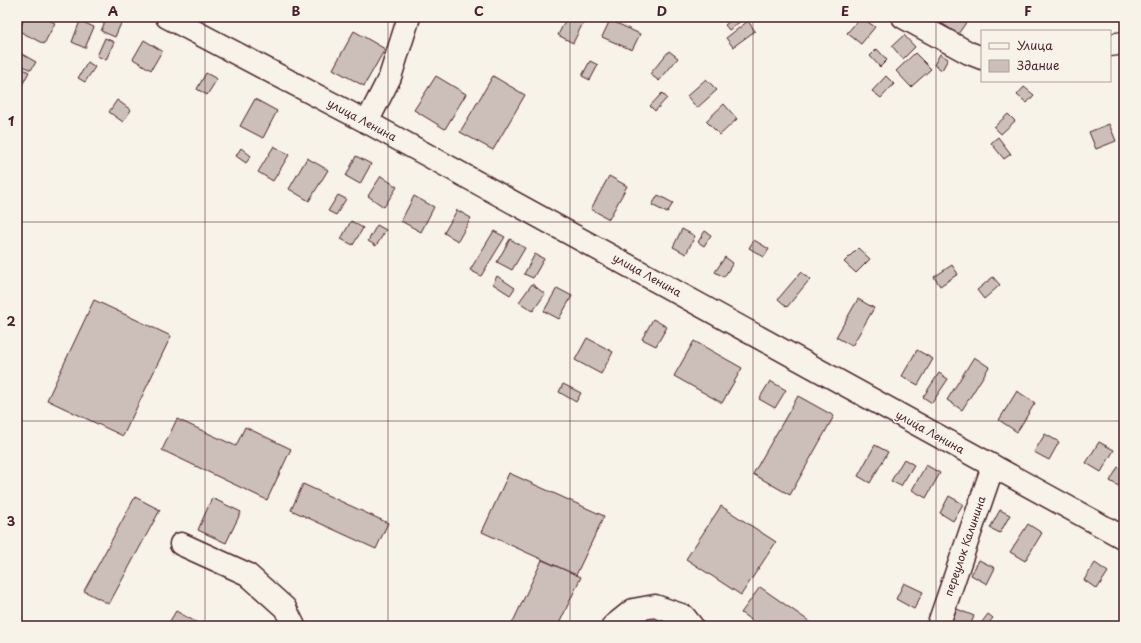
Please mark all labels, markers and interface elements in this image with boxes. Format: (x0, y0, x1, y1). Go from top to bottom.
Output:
text: A (108, 1, 118, 20)
text: B (292, 1, 301, 20)
text: C (474, 1, 484, 20)
text: D (657, 1, 667, 20)
text: E (841, 1, 849, 20)
text: F (1024, 1, 1032, 20)
legend (981, 30, 1111, 82)
text: Улица (1017, 36, 1053, 54)
text: Здание (1017, 56, 1059, 74)
street label: улица Ленина (325, 94, 400, 145)
text: 1 (8, 111, 14, 130)
street label: улица Ленина (610, 249, 685, 301)
text: 2 (6, 311, 16, 330)
street label: улица Ленина (893, 406, 968, 458)
street label: переулок Калинина (939, 493, 990, 598)
text: 3 (7, 511, 16, 530)

